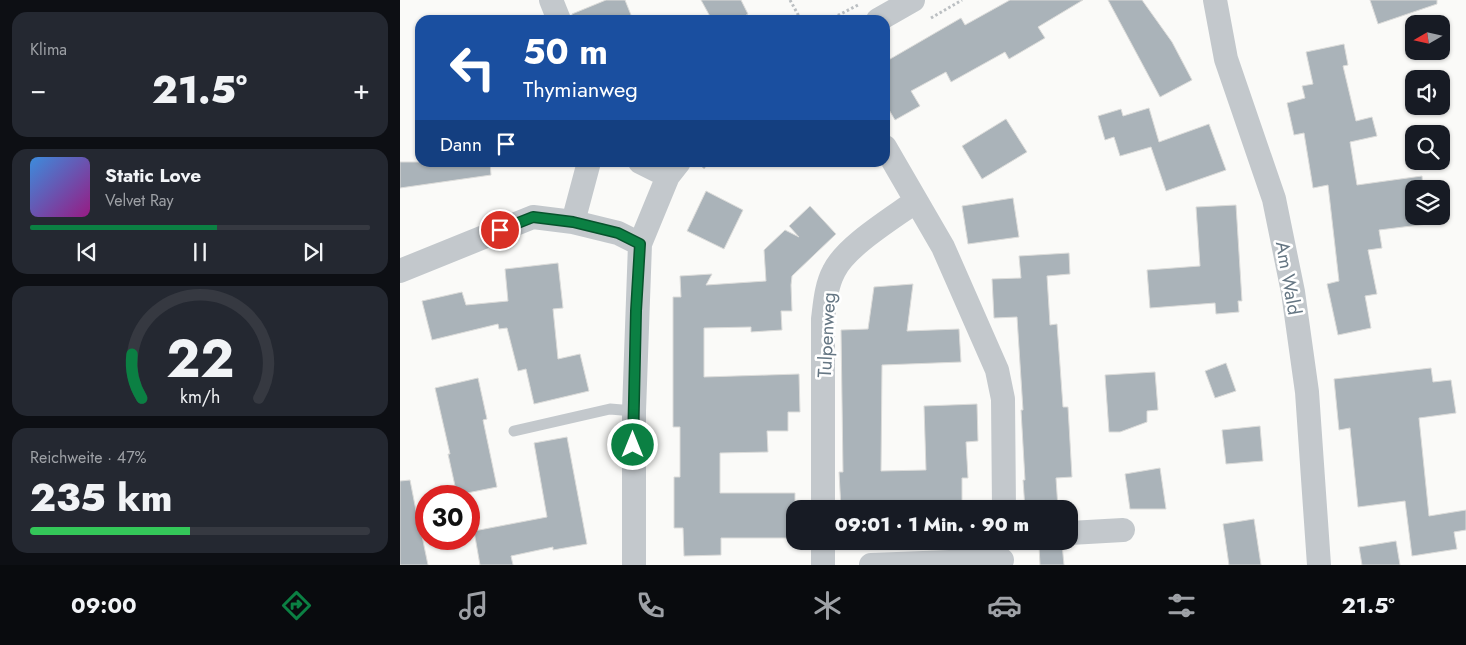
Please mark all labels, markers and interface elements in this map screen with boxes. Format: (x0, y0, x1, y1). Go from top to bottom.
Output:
north arrow (1405, 15, 1450, 60)
map controls (1405, 15, 1450, 225)
text: 50 m (523, 27, 608, 77)
icon: left (440, 35, 505, 100)
text: Klima (30, 38, 67, 61)
text: 21.5° (152, 62, 247, 117)
text: − (30, 69, 47, 110)
text: + (353, 69, 370, 110)
button: sound (1405, 70, 1450, 115)
text: Thymianweg (523, 73, 638, 105)
button: search (1405, 125, 1450, 170)
icon: arrive (492, 130, 520, 158)
text: Dann (440, 131, 482, 158)
text: Static Love (105, 162, 201, 189)
button: layers (1405, 180, 1450, 225)
text: Velvet Ray (105, 189, 174, 212)
pin (479, 209, 521, 251)
icon: arrive (486, 216, 514, 244)
icon: previous (73, 238, 101, 266)
icon: pause (186, 238, 214, 266)
icon: next (299, 238, 327, 266)
street label: Am Wald (1269, 239, 1308, 317)
street label: Tulpenweg (811, 292, 842, 378)
text: 22 (166, 321, 234, 397)
text: km/h (180, 384, 220, 410)
position arrow (606, 418, 658, 470)
text: Reichweite · 47% (30, 446, 147, 469)
text: 235 km (30, 470, 172, 525)
speed limit sign: 30 (415, 485, 480, 550)
text: 09:01 · 1 Min. · 90 m (835, 511, 1029, 538)
icon: directions (279, 588, 314, 623)
icon: music (456, 588, 491, 623)
icon: phone (633, 588, 668, 623)
icon: climate (810, 588, 845, 623)
icon: car (987, 588, 1022, 623)
icon: filters (1164, 588, 1199, 623)
text: 09:00 (71, 589, 137, 621)
text: 21.5° (1341, 589, 1395, 621)

